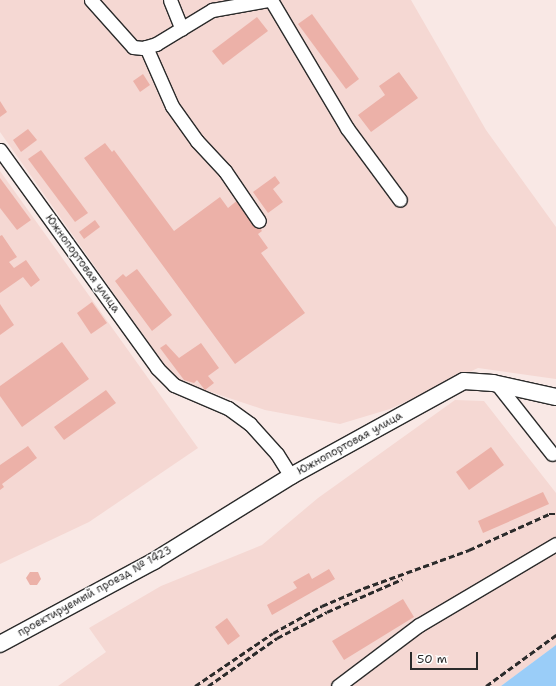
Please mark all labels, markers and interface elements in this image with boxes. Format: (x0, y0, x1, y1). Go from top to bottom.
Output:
street label: Южнопортовая улица (42, 212, 122, 316)
street label: Южнопортовая улица (295, 410, 405, 478)
street label: проектируемый проезд № 1423 (16, 544, 174, 640)
scale bar (412, 644, 480, 670)
text: 50 m (417, 651, 447, 667)

